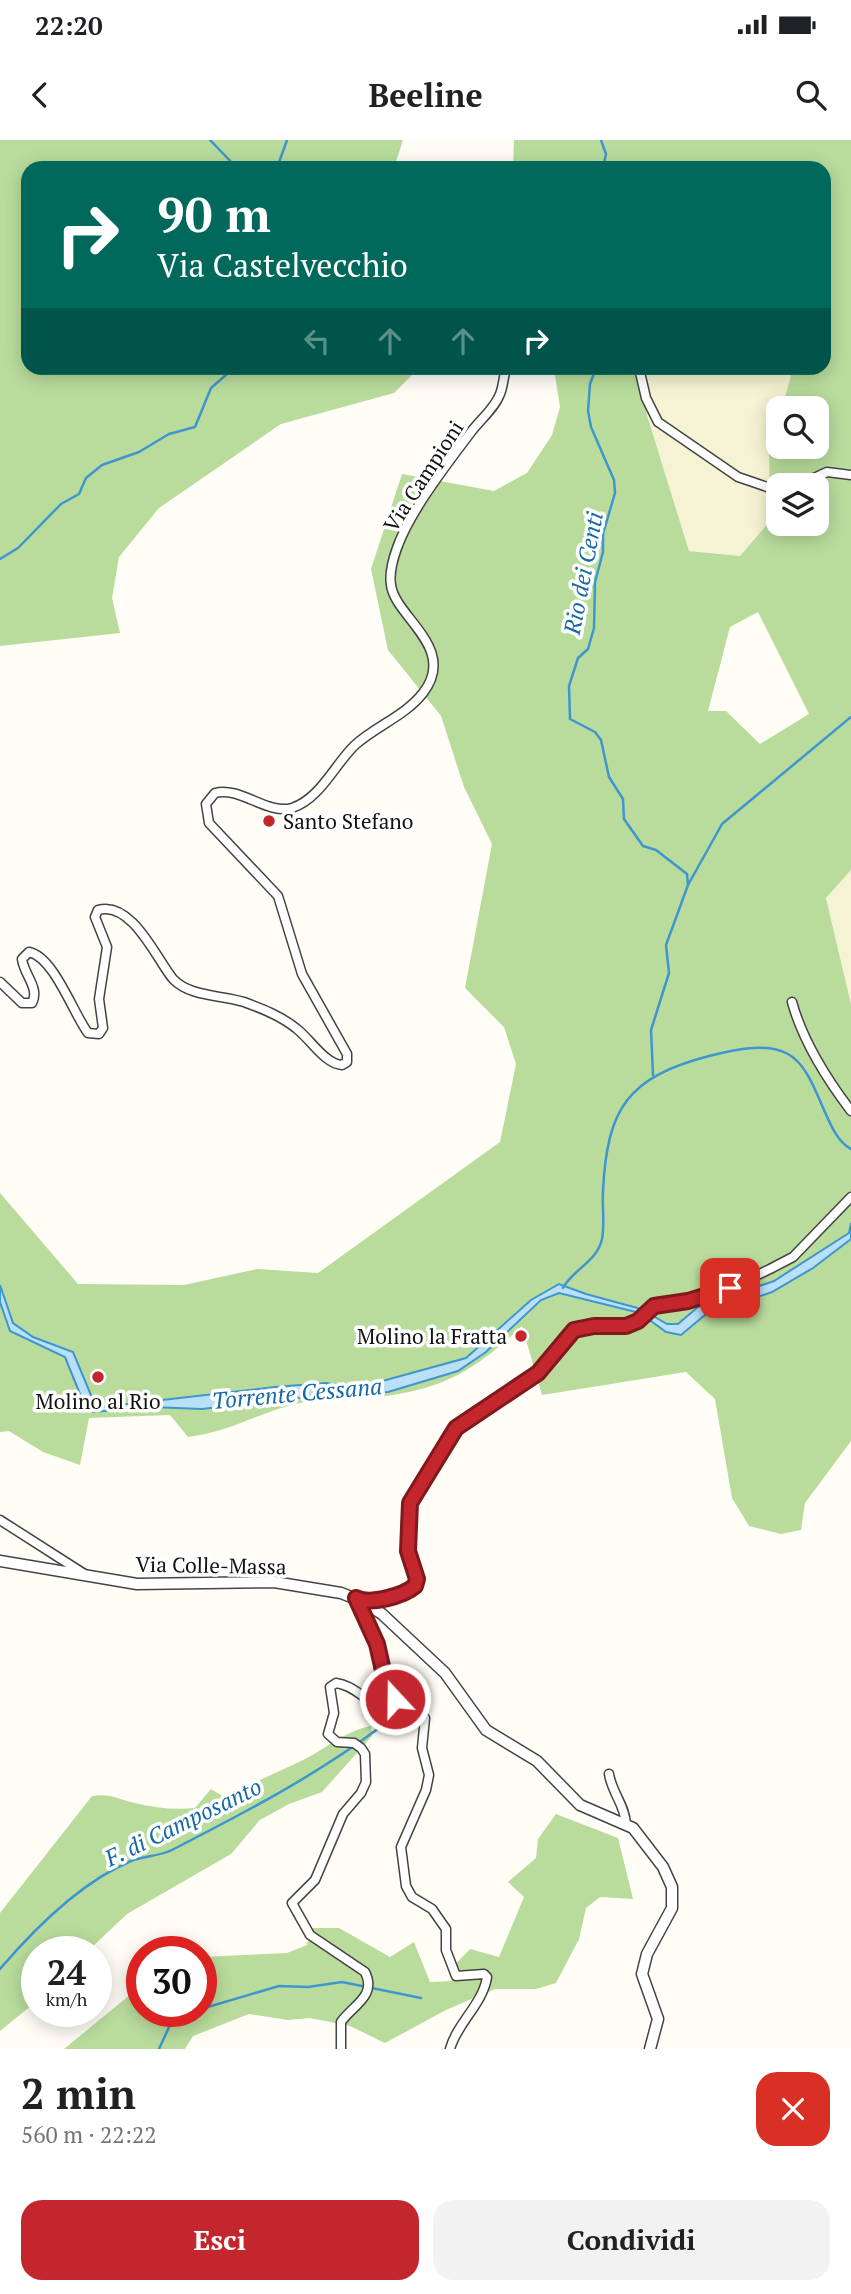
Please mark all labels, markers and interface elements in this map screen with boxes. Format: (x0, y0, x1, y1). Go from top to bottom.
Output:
text: 22:20 (35, 8, 103, 42)
text: Beeline (368, 74, 483, 116)
icon: back (21, 76, 59, 114)
icon: search (792, 76, 830, 114)
text: 90 m (157, 181, 271, 246)
icon: right (42, 189, 133, 280)
text: Via Castelvecchio (157, 244, 408, 286)
icon: left (298, 322, 336, 360)
icon: ahead (371, 322, 409, 360)
icon: ahead (444, 322, 482, 360)
icon: right (517, 322, 555, 360)
map controls (766, 396, 829, 536)
button: search (766, 396, 829, 459)
street label: Via Campioni (377, 415, 469, 537)
button: layers (766, 473, 829, 536)
water label: Rio dei Centi (556, 508, 610, 638)
place label: Santo Stefano (283, 807, 413, 835)
marker: Santo Stefano (261, 813, 277, 829)
pin (700, 1258, 760, 1318)
icon: arrive (711, 1269, 749, 1307)
place label: Molino la Fratta (357, 1322, 507, 1350)
marker: Molino la Fratta (513, 1328, 529, 1344)
marker: Molino al Rio (90, 1369, 106, 1385)
water label: Torrente Cessana (211, 1370, 383, 1416)
place label: Molino al Rio (36, 1387, 161, 1415)
street label: Via Colle-Massa (135, 1550, 287, 1580)
position arrow (358, 1662, 432, 1736)
water label: F. di Camposanto (99, 1771, 266, 1874)
speed limit sign: 30 (126, 1936, 217, 2027)
text: 24 (47, 1949, 86, 1995)
text: km/h (46, 1987, 87, 2011)
text: 2 min (21, 2065, 136, 2121)
button: close (756, 2072, 830, 2146)
text: 560 m · 22:22 (21, 2119, 156, 2150)
button: Esci (21, 2200, 419, 2280)
button: Condividi (433, 2200, 830, 2280)

